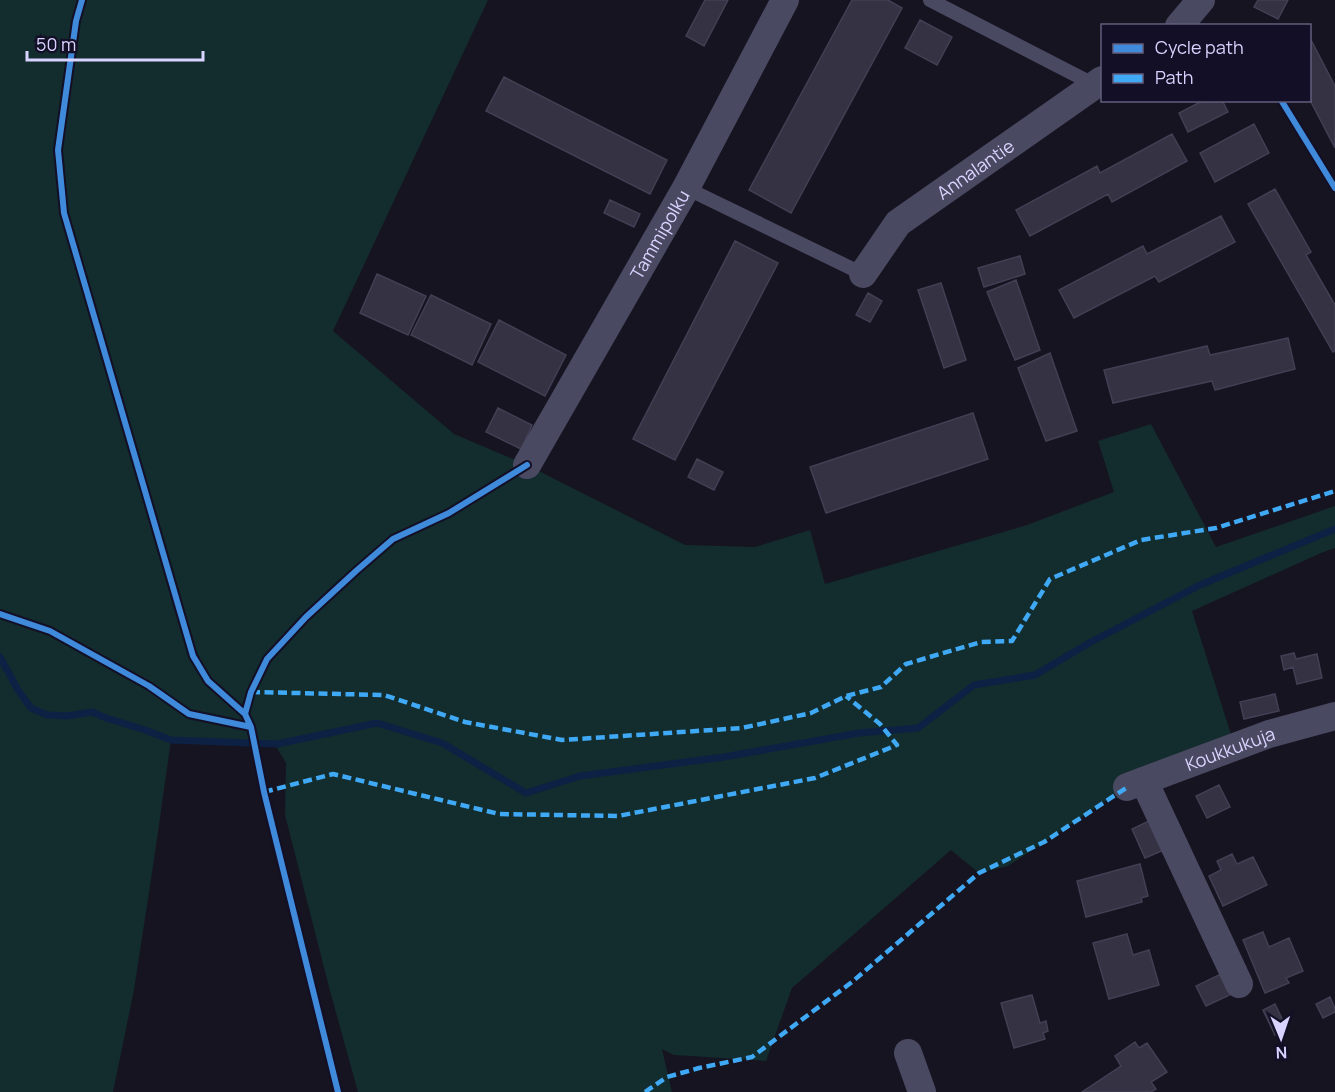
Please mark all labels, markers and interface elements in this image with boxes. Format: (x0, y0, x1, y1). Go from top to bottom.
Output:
scale bar (27, 24, 202, 62)
legend (1101, 24, 1311, 102)
text: 50 m (36, 32, 76, 56)
text: Cycle path (1155, 35, 1244, 59)
text: Path (1155, 65, 1193, 89)
street label: Annalantie (931, 133, 1019, 205)
street label: Tammipolku (624, 185, 695, 283)
street label: Koukkukuja (1182, 721, 1277, 776)
north arrow (1251, 1008, 1311, 1068)
text: N (1275, 1042, 1288, 1064)

